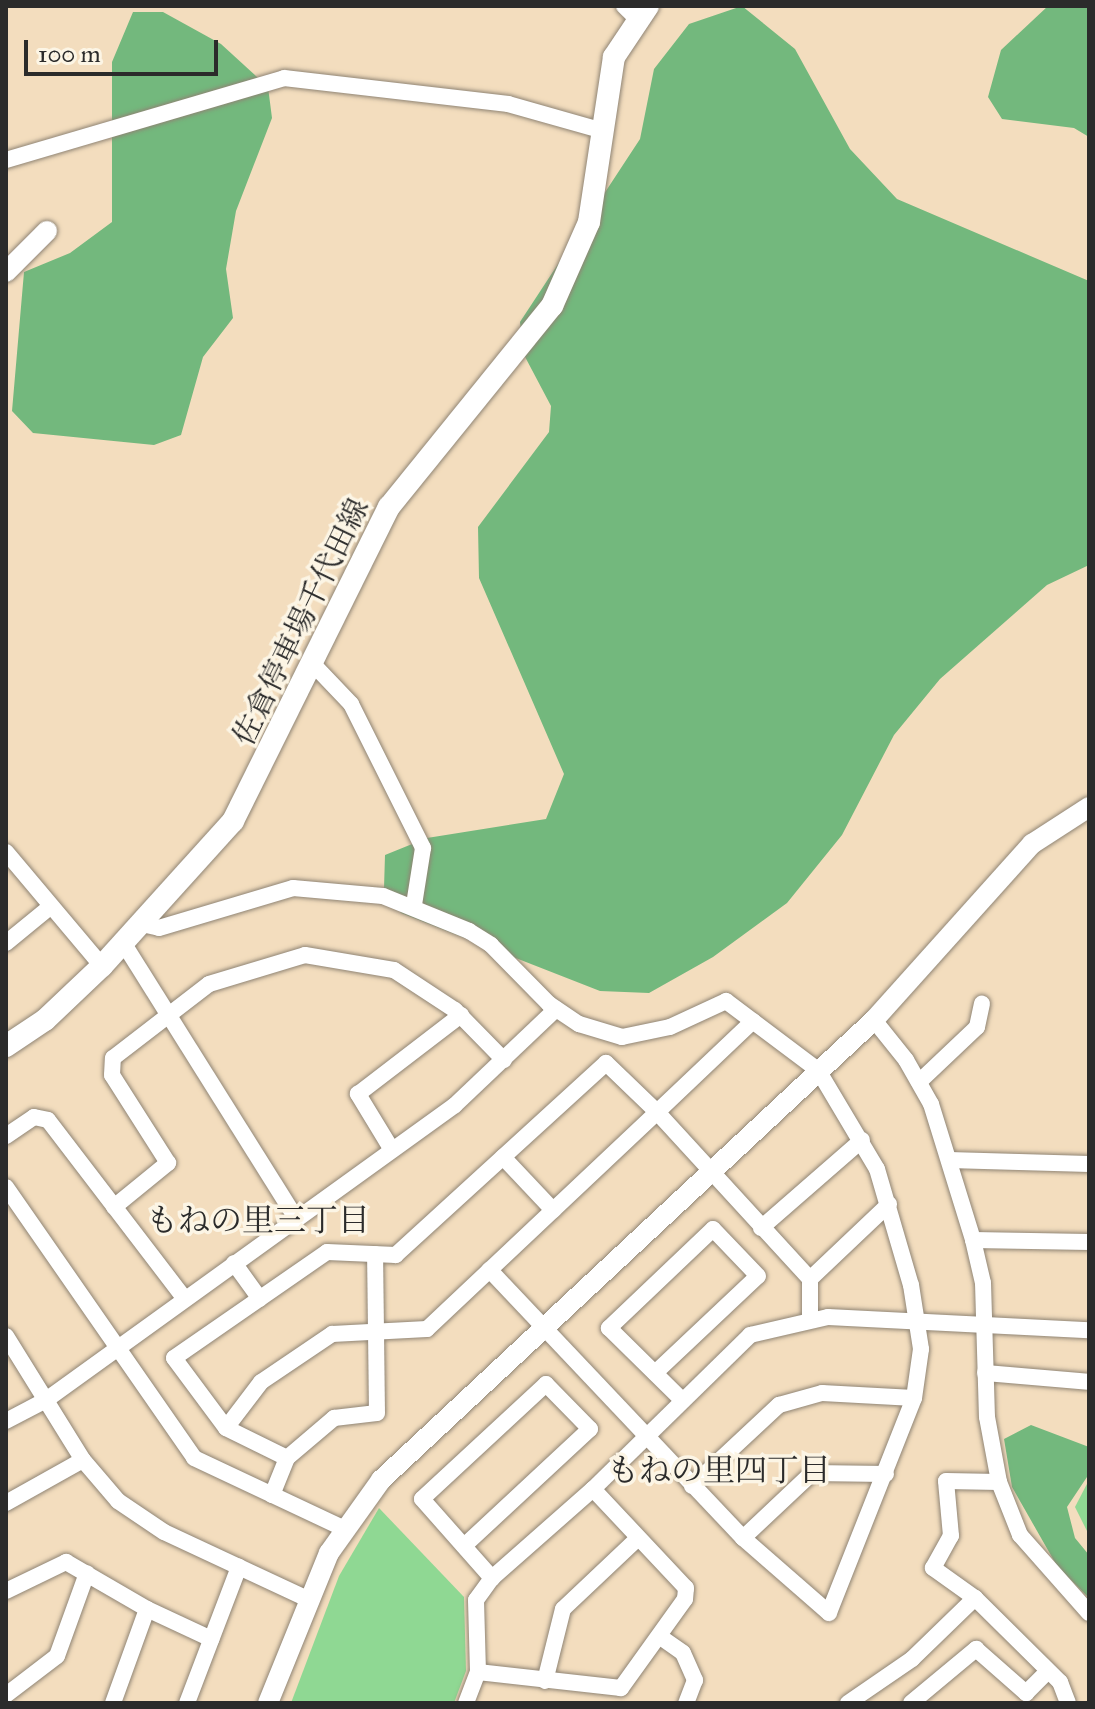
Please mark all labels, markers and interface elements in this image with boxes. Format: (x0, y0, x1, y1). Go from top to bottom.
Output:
scale bar (28, 24, 222, 74)
text: 100 m (38, 39, 101, 69)
street label: 佐倉停車場千代田線 (226, 493, 376, 751)
district label: もねの里三丁目 (146, 1202, 370, 1240)
district label: もねの里四丁目 (607, 1452, 831, 1490)

